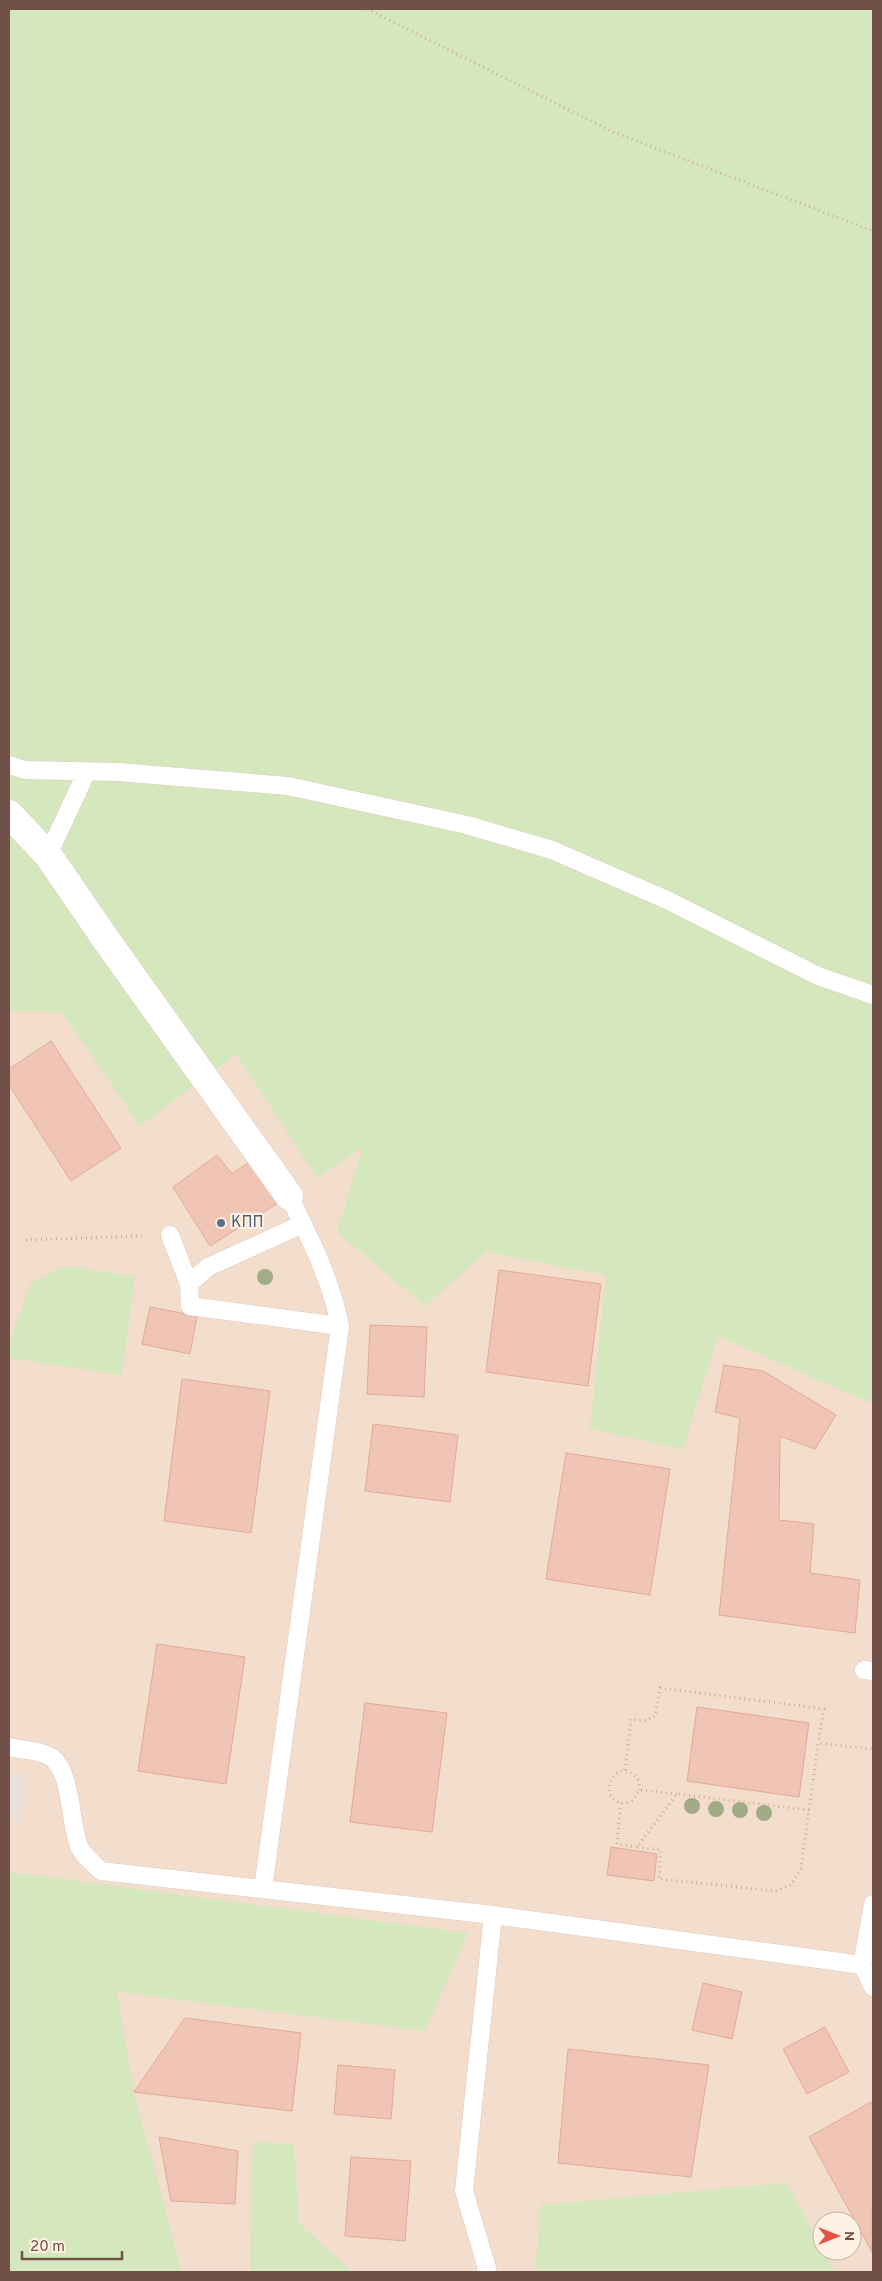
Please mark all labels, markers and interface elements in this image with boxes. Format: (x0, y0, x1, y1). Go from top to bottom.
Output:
place label: КПП (231, 1213, 264, 1233)
marker: КПП (215, 1217, 227, 1229)
north arrow (812, 2211, 862, 2261)
scale bar (22, 2228, 122, 2260)
text: N (840, 2231, 857, 2241)
text: 20 m (30, 2238, 65, 2257)

